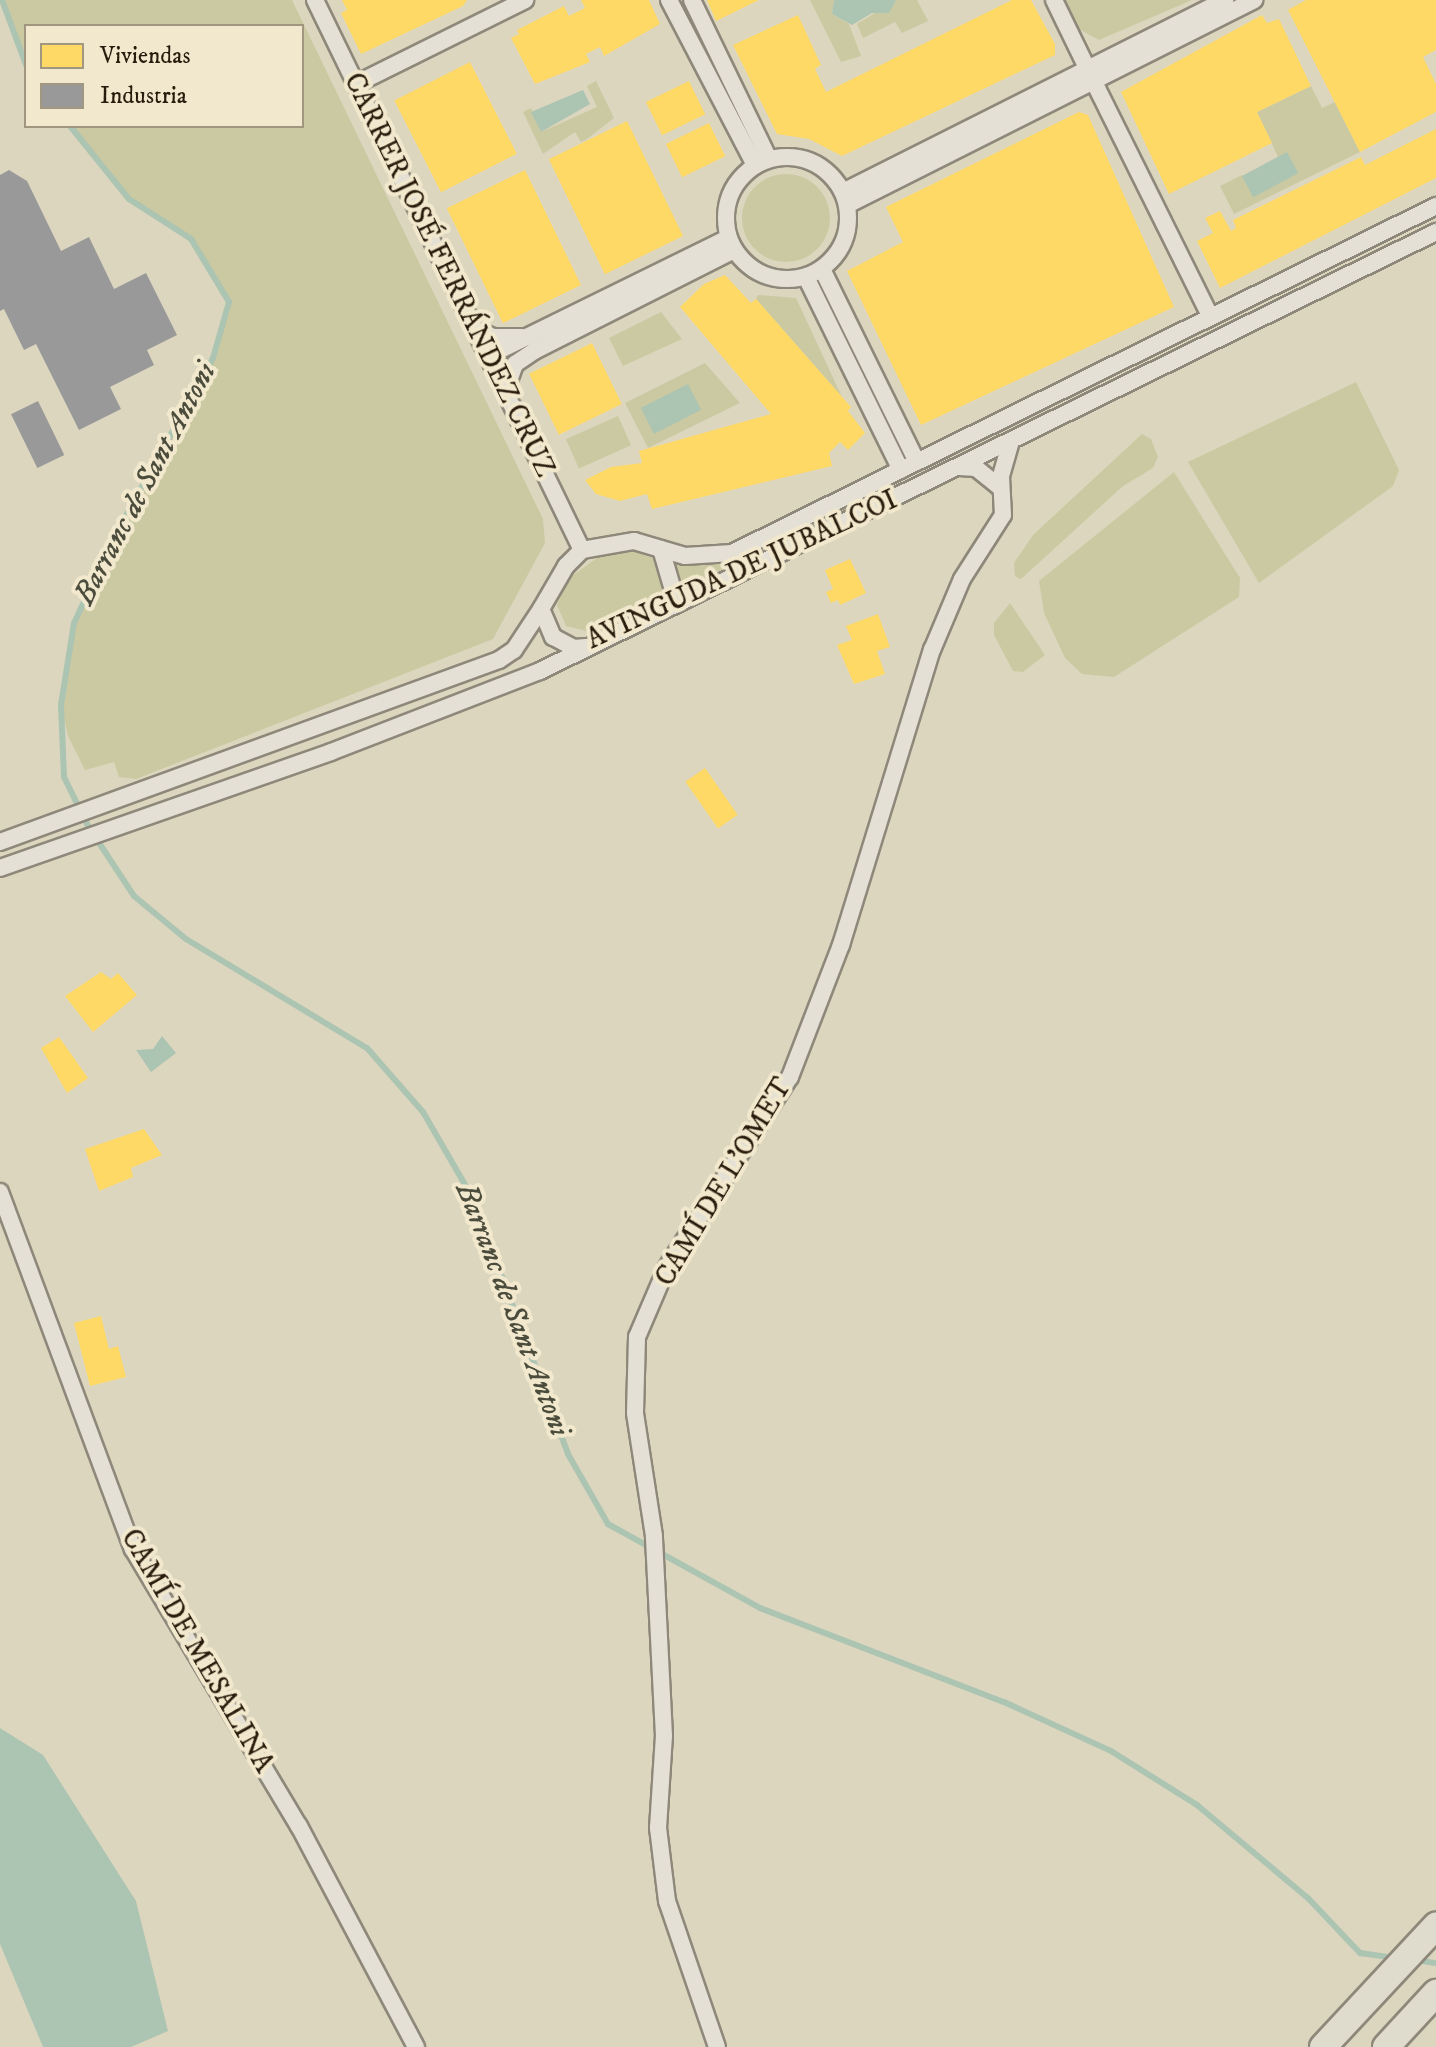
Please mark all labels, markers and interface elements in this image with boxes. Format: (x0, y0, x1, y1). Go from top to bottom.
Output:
legend (24, 24, 304, 128)
text: Viviendas (100, 41, 191, 71)
street label: CARRER JOSÉ FERRÁNDEZ CRUZ (336, 68, 562, 482)
text: Industria (100, 81, 187, 111)
water label: Barranc de Sant Antoni (67, 357, 225, 611)
street label: AVINGUDA DE JUBALCOI (581, 483, 903, 657)
street label: CAMÍ DE L'OMET (648, 1072, 800, 1292)
water label: Barranc de Sant Antoni (447, 1178, 577, 1442)
street label: CAMÍ DE MESALINA (114, 1523, 280, 1779)

